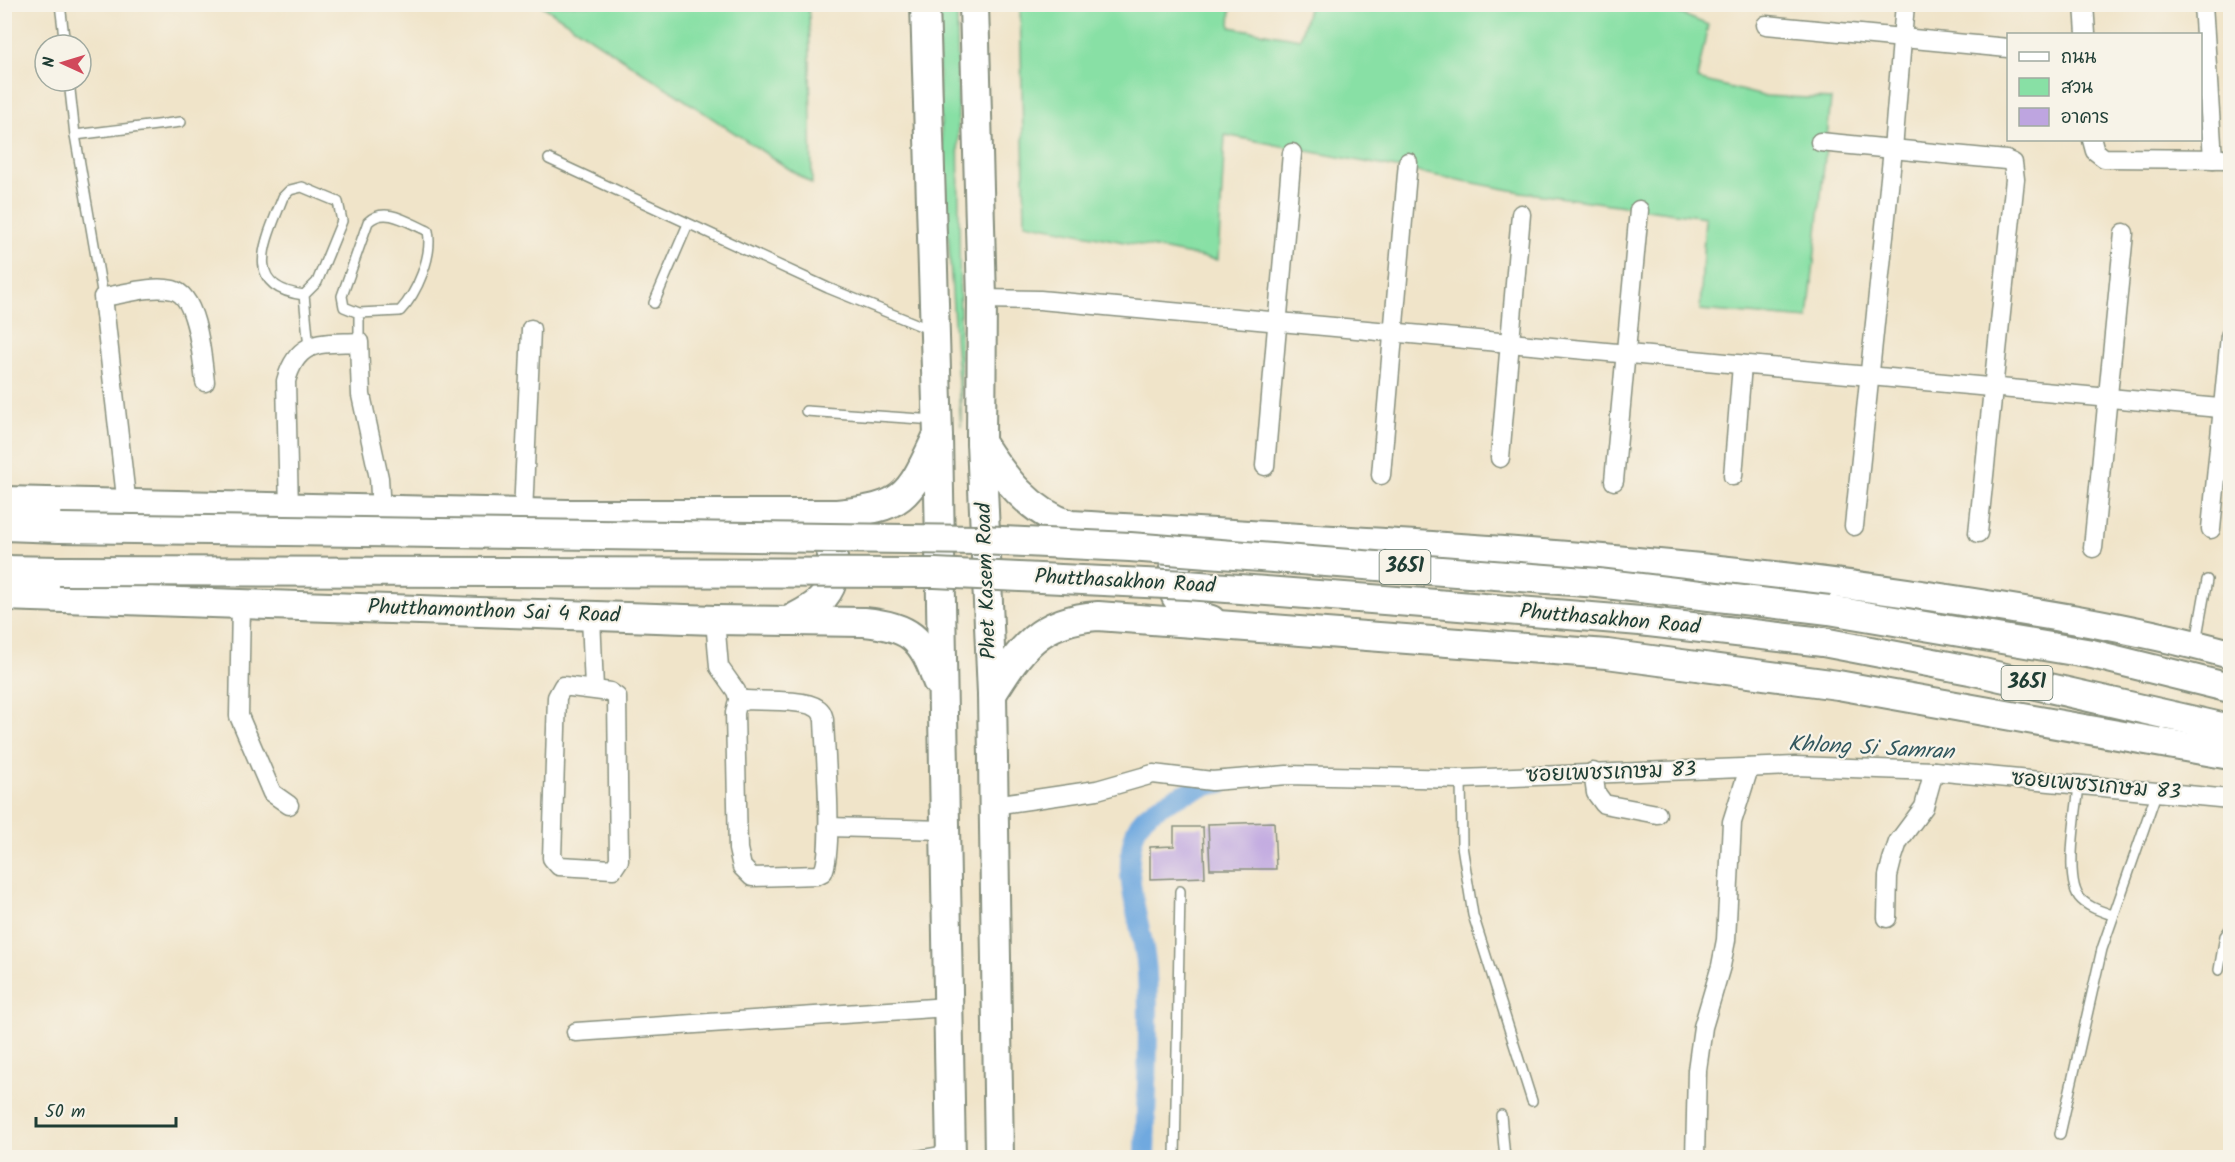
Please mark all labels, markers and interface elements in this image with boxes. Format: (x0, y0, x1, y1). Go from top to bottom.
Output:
north arrow (33, 33, 93, 93)
legend (2007, 33, 2202, 141)
text: ถนน (2061, 44, 2096, 73)
text: N (37, 56, 62, 68)
text: สวน (2061, 74, 2093, 103)
text: อาคาร (2061, 104, 2109, 133)
street label: Phet Kasem Road (968, 502, 1006, 660)
road number: 3651 (1380, 550, 1430, 584)
street label: Phutthasakhon Road (1034, 561, 1217, 603)
street label: Phutthamonthon Sai 4 Road (367, 591, 621, 633)
street label: Phutthasakhon Road (1518, 596, 1702, 644)
road number: 3651 (2002, 666, 2052, 700)
water label: Khlong Si Samran (1787, 727, 1957, 771)
street label: ซอยเพชรเกษม 83 (1525, 754, 1697, 792)
street label: ซอยเพชรเกษม 83 (2010, 762, 2182, 810)
scale bar (36, 1090, 176, 1128)
text: 50 m (45, 1098, 85, 1127)

